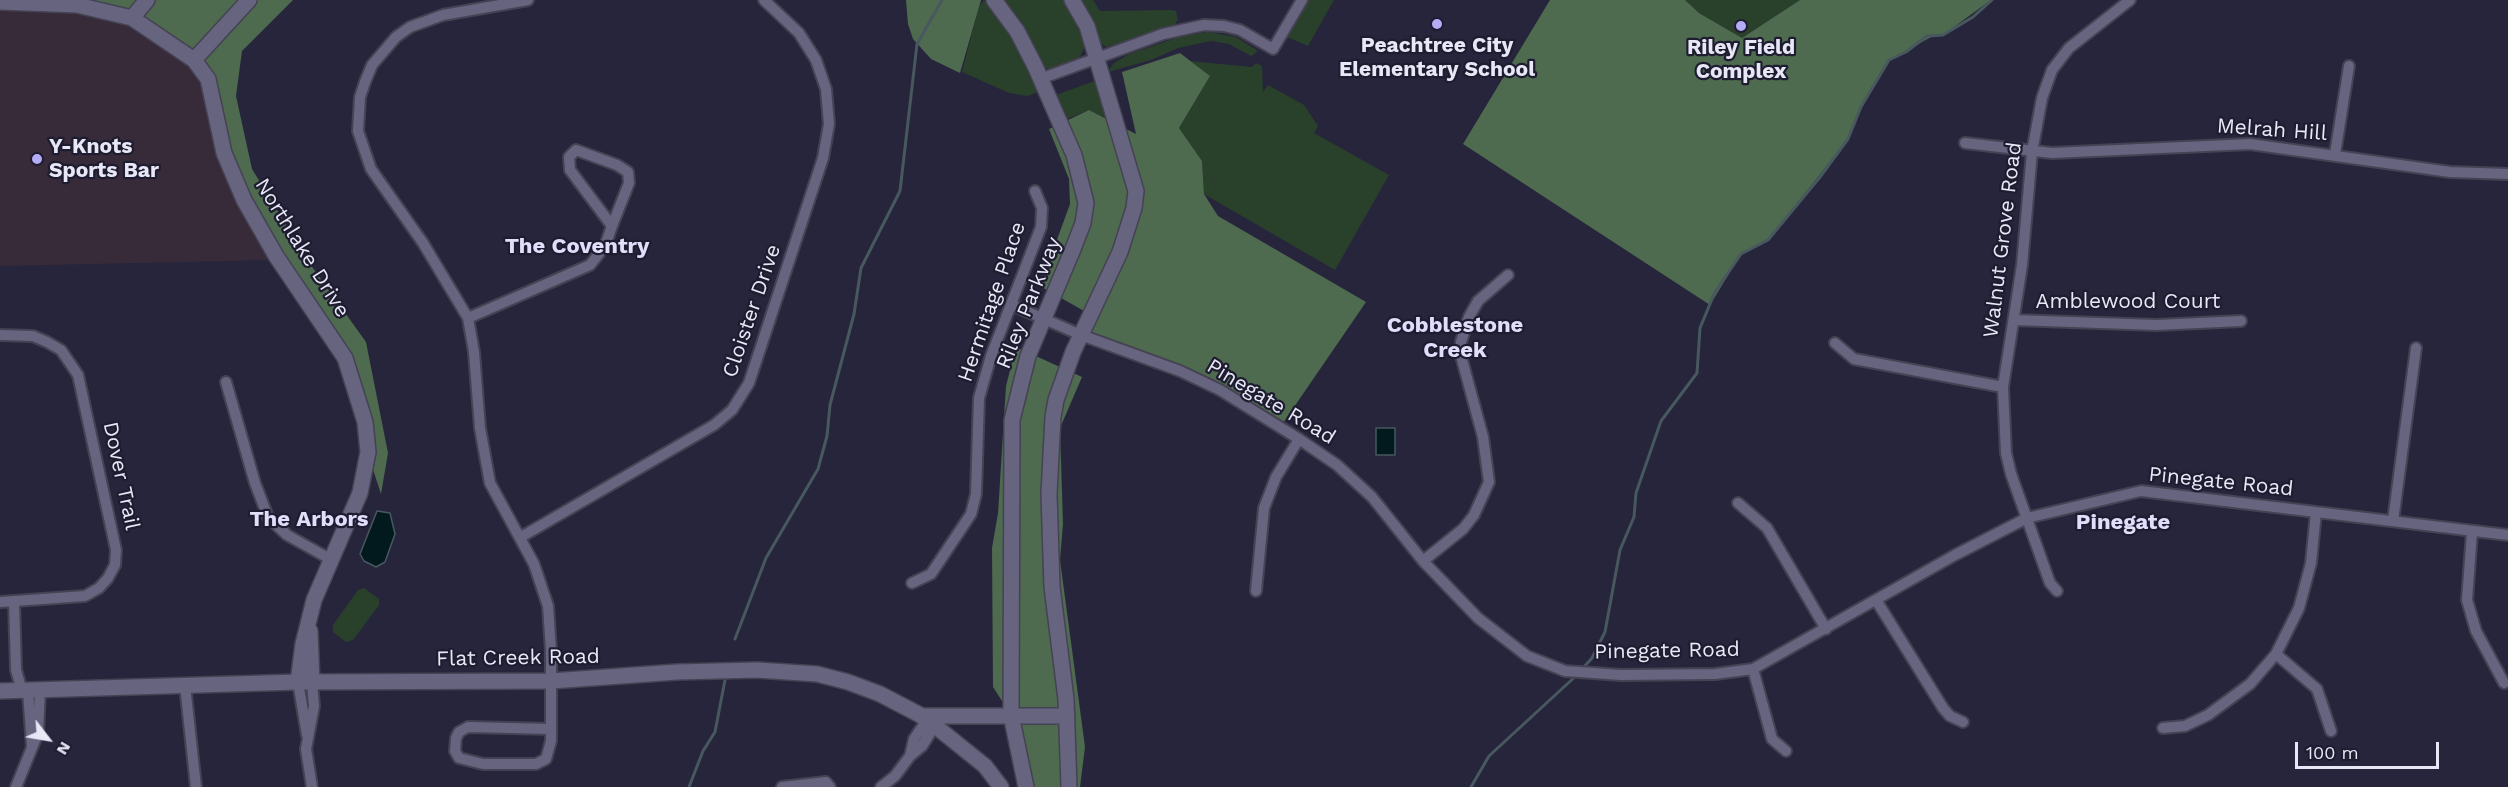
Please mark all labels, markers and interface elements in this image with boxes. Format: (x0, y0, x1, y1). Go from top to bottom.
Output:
marker: Peachtree City Elementary School (1430, 17, 1444, 31)
marker: Riley Field Complex (1734, 19, 1748, 33)
place label: Peachtree City Elementary School (1339, 33, 1535, 83)
place label: Riley Field Complex (1687, 35, 1795, 85)
street label: Melrah Hill (2216, 114, 2328, 146)
place label: Y-Knots Sports Bar (49, 134, 159, 184)
street label: Walnut Grove Road (1978, 141, 2028, 339)
marker: Y-Knots Sports Bar (30, 152, 44, 166)
street label: Northlake Drive (249, 174, 355, 322)
street label: Hermitage Place (953, 219, 1031, 385)
street label: Riley Parkway (991, 233, 1067, 373)
district label: The Coventry (505, 234, 649, 260)
street label: Cloister Drive (717, 241, 787, 381)
street label: Amblewood Court (2036, 289, 2220, 315)
district label: Cobblestone Creek (1387, 313, 1523, 364)
street label: Pinegate Road (1202, 354, 1340, 450)
street label: Dover Trail (97, 420, 145, 532)
street label: Pinegate Road (2147, 462, 2295, 502)
district label: The Arbors (249, 507, 369, 533)
district label: Pinegate (2076, 510, 2170, 536)
street label: Pinegate Road (1594, 637, 1740, 665)
street label: Flat Creek Road (436, 644, 600, 672)
north arrow (18, 709, 78, 769)
scale bar (2298, 730, 2442, 768)
text: N (53, 739, 75, 758)
text: 100 m (2306, 742, 2359, 763)

